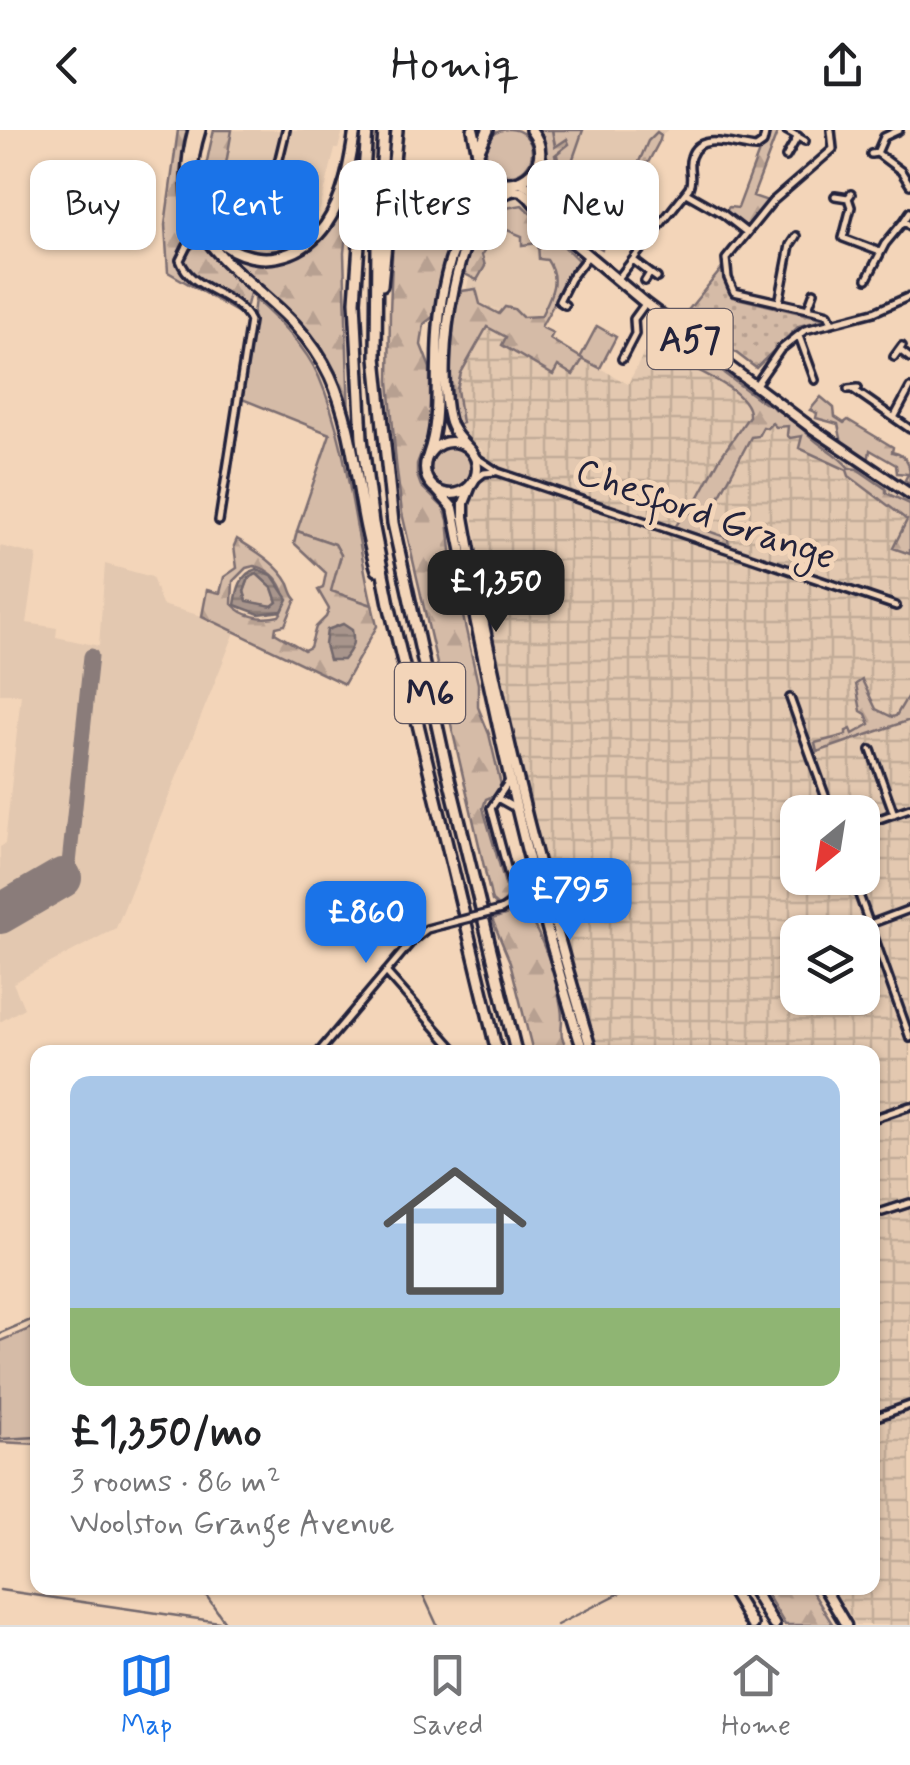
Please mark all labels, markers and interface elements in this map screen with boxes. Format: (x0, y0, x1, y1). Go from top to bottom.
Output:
text: Homiq (391, 36, 519, 95)
icon: back (40, 38, 95, 93)
icon: share (815, 38, 870, 93)
chip: Buy (30, 160, 156, 250)
chip: Rent (176, 160, 319, 250)
chip: Filters (339, 160, 507, 250)
chip: New (527, 160, 659, 250)
road number: A57 (648, 309, 732, 369)
street label: Chesford Grange (567, 448, 842, 587)
pin: £1,350 (415, 550, 577, 635)
text: £1,350 (450, 561, 542, 603)
road number: M6 (395, 663, 465, 723)
north arrow (780, 795, 880, 895)
map controls (780, 795, 880, 1015)
pin: £795 (511, 858, 629, 943)
text: £795 (531, 869, 609, 911)
pin: £860 (307, 881, 425, 966)
text: £860 (327, 892, 405, 934)
button: layers (780, 915, 880, 1015)
icon: home (365, 1141, 545, 1321)
text: £1,350/mo (70, 1406, 262, 1461)
text: 3 rooms · 86 m² (70, 1461, 281, 1503)
text: Woolston Grange Avenue (70, 1503, 395, 1545)
tab: Map (119, 1648, 174, 1745)
tab: Saved (412, 1648, 483, 1745)
tab: Home (721, 1648, 791, 1745)

